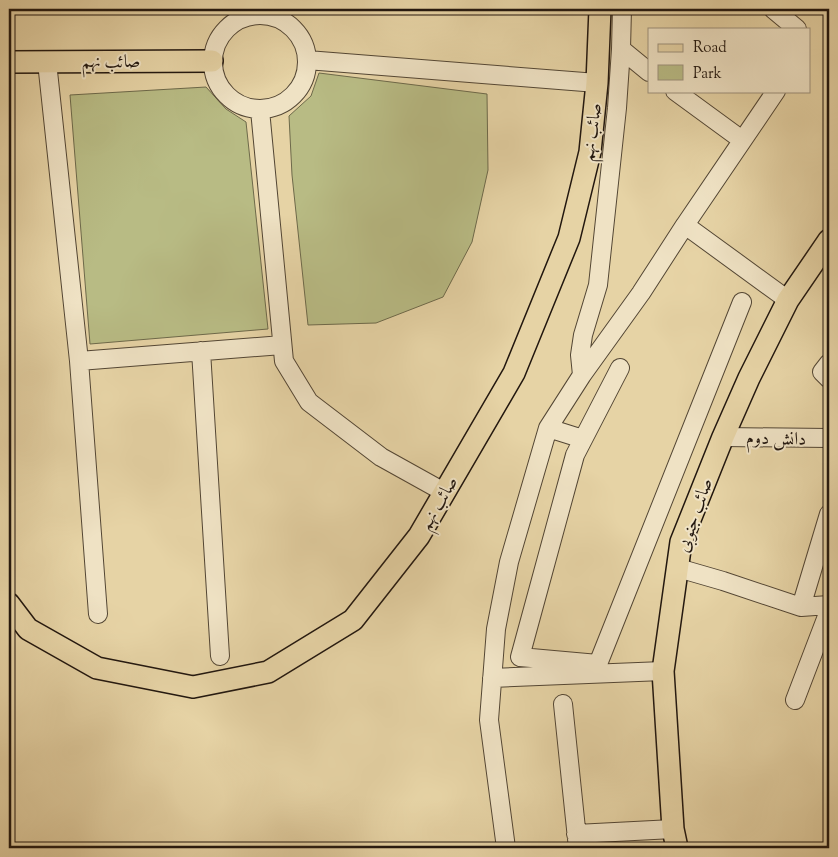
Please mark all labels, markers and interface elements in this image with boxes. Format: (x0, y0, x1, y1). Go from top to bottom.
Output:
legend (648, 28, 810, 92)
text: Road (693, 38, 727, 59)
street label: صائب نهم (82, 50, 140, 78)
text: Park (693, 64, 722, 85)
street label: صائب نهم (576, 101, 612, 163)
street label: دانش دوم (745, 426, 806, 455)
street label: صائب نهم (414, 472, 467, 537)
street label: صائب جنوبی (671, 475, 721, 556)

